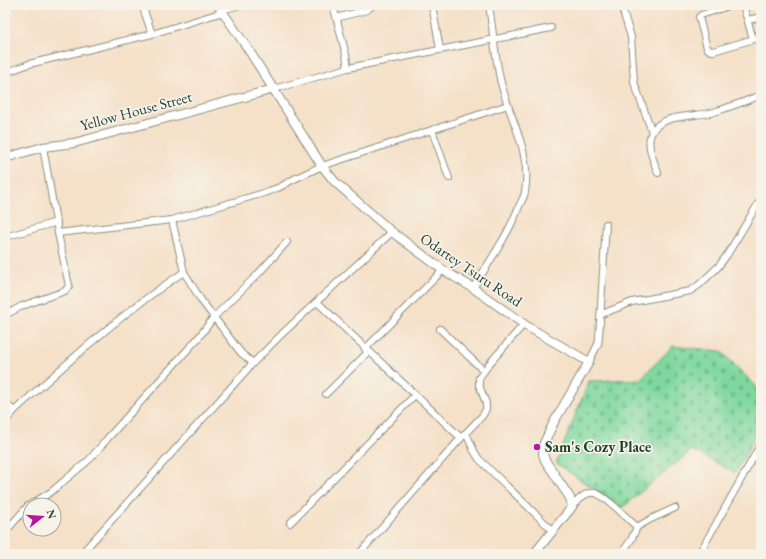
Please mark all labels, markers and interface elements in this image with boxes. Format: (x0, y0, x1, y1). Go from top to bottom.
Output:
street label: Yellow House Street (78, 86, 194, 135)
street label: Odartey Tsuru Road (417, 228, 526, 311)
place label: Sam's Cozy Place (545, 437, 651, 456)
marker: Sam's Cozy Place (532, 442, 542, 452)
north arrow (22, 497, 62, 537)
text: N (44, 508, 60, 520)

